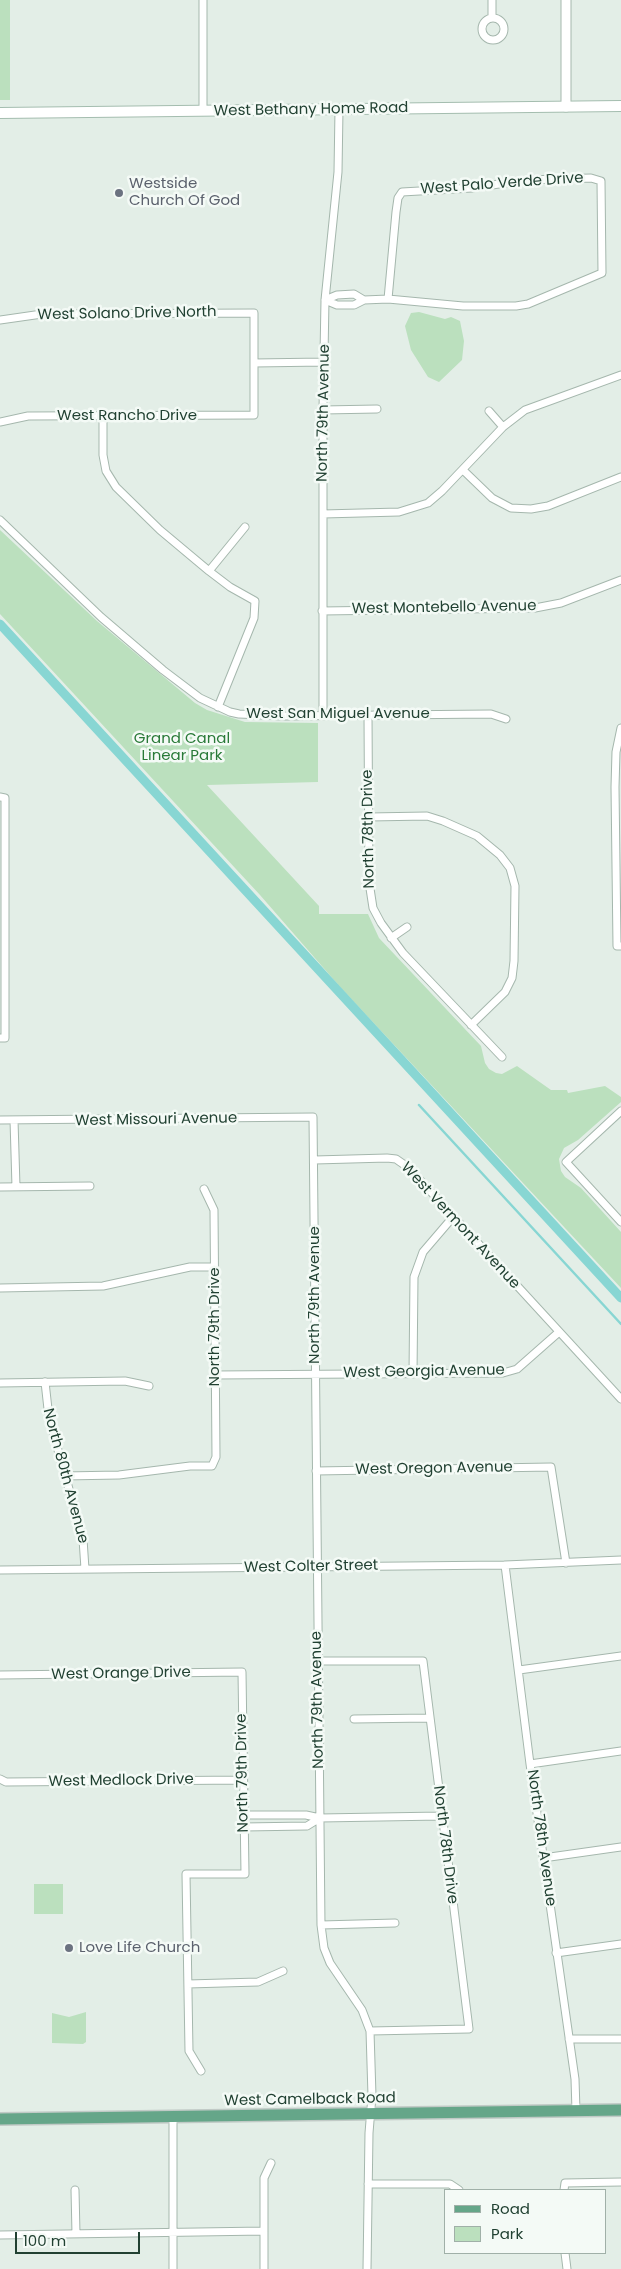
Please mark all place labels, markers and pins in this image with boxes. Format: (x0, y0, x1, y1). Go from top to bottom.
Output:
place label: Westside Church Of God (129, 175, 240, 210)
marker: Westside Church Of God (113, 187, 125, 199)
place label: Love Life Church (79, 1939, 200, 1957)
marker: Love Life Church (63, 1942, 75, 1954)

